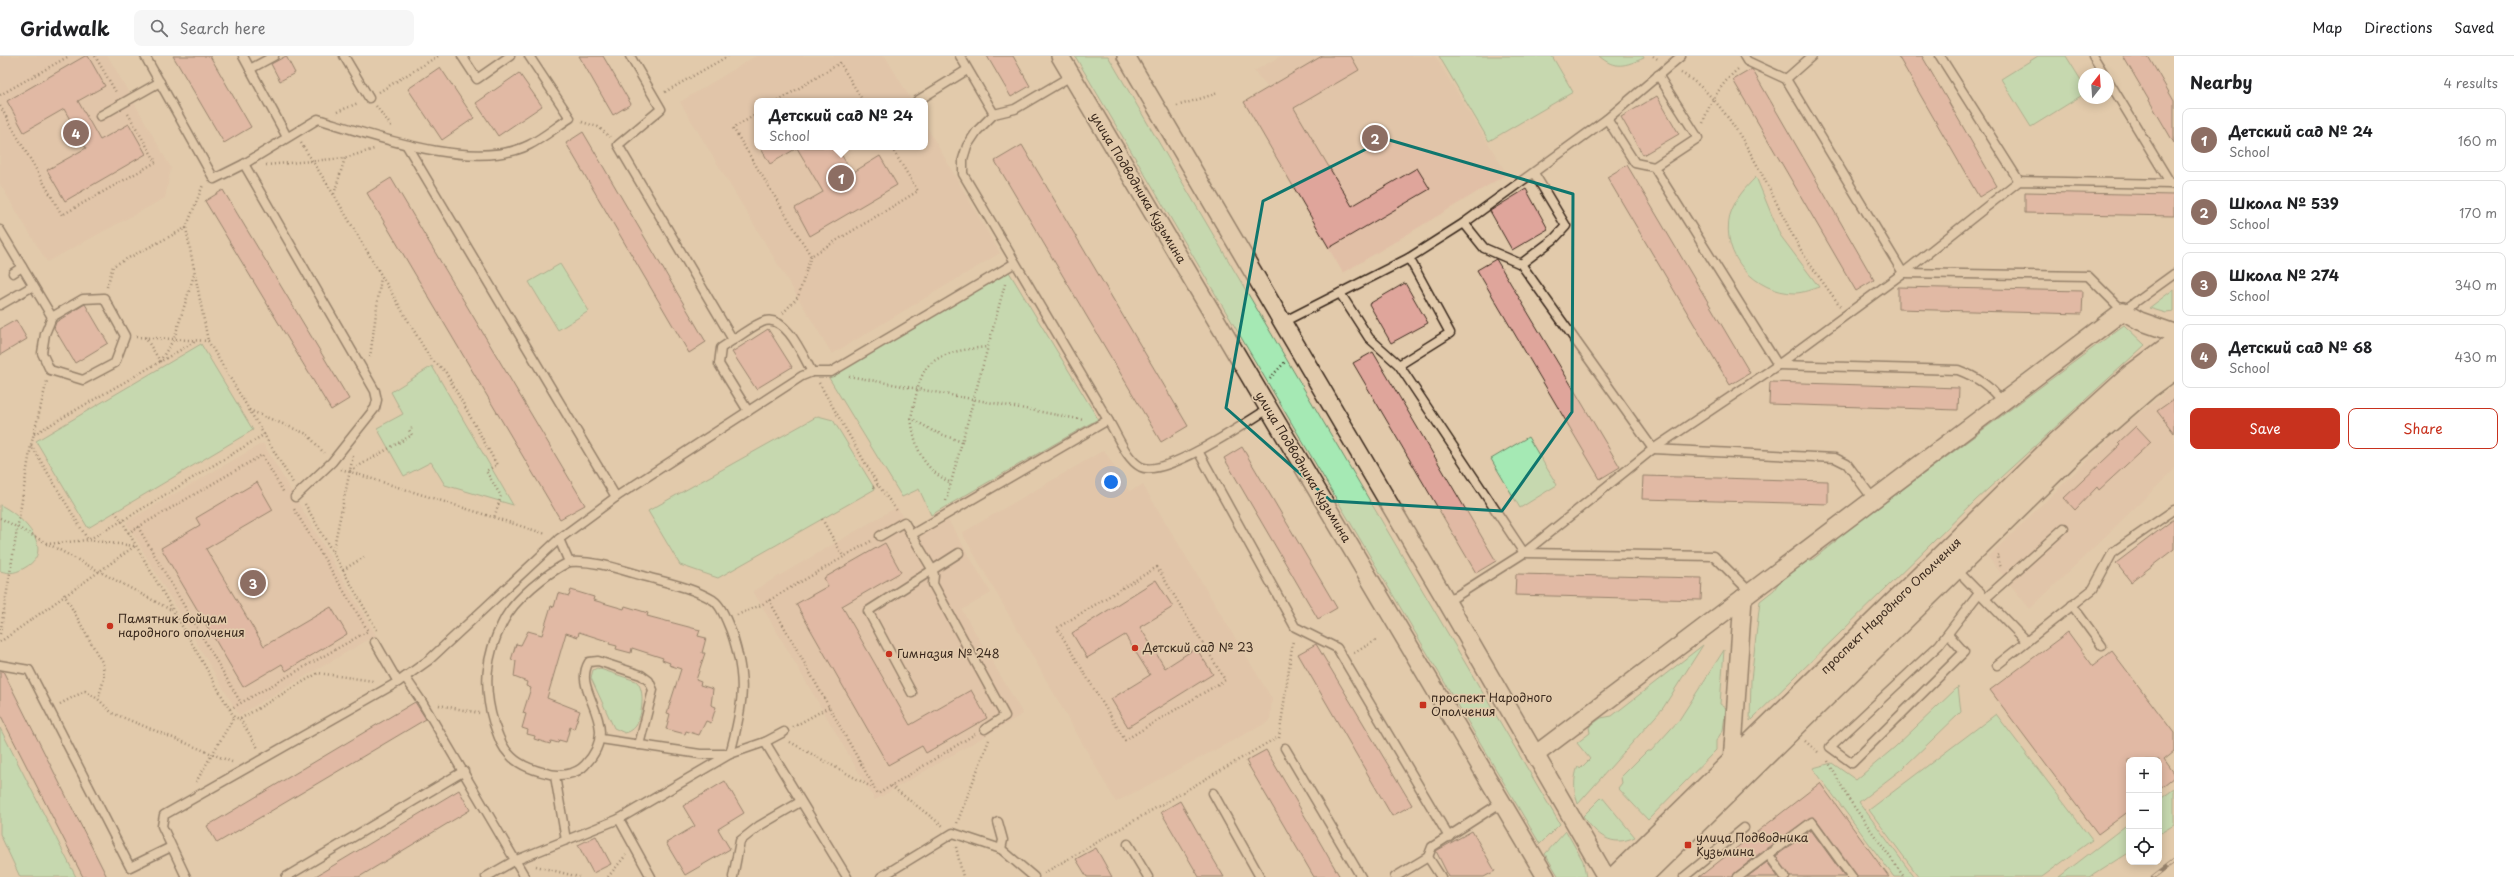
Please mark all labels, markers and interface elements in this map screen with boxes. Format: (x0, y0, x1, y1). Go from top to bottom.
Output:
search box (134, 10, 414, 46)
text: Gridwalk (20, 14, 110, 42)
text: Search here (180, 16, 265, 39)
icon: search (148, 17, 170, 39)
text: Map (2312, 17, 2342, 38)
text: Directions (2364, 17, 2432, 38)
text: Saved (2454, 17, 2494, 38)
north arrow (2078, 68, 2114, 104)
text: Nearby (2190, 69, 2252, 95)
text: 4 results (2444, 73, 2498, 92)
popup (754, 98, 928, 150)
text: Детский сад № 24 (769, 103, 913, 126)
street label: улица Подводника Кузьмина (1086, 109, 1191, 267)
pin: 4 (63, 118, 89, 148)
text: Детский сад № 24 (2229, 119, 2373, 142)
pin: 2 (1362, 123, 1388, 153)
text: School (769, 126, 810, 145)
text: 1 (2201, 131, 2207, 150)
text: 160 m (2458, 131, 2497, 150)
text: School (2229, 142, 2270, 161)
pin: 1 (828, 163, 854, 193)
text: Школа № 539 (2229, 191, 2339, 214)
text: 2 (2199, 203, 2209, 222)
text: 170 m (2459, 203, 2497, 222)
text: School (2229, 214, 2270, 233)
text: Школа № 274 (2229, 263, 2339, 286)
text: 3 (2200, 275, 2208, 294)
text: 340 m (2454, 275, 2497, 294)
text: School (2229, 286, 2270, 305)
text: Детский сад № 68 (2229, 335, 2373, 358)
text: 4 (2200, 347, 2208, 366)
text: 430 m (2455, 347, 2497, 366)
text: School (2229, 358, 2270, 377)
street label: улица Подводника Кузьмина (1251, 388, 1356, 546)
button: Save (2190, 408, 2340, 449)
button: Share (2348, 408, 2498, 449)
your location (1101, 472, 1121, 492)
street label: проспект Народного Ополчения (1816, 533, 1965, 678)
pin: 3 (240, 568, 266, 598)
place label: Памятник бойцам народного ополчения (118, 609, 245, 641)
marker: Памятник бойцам народного ополчения (105, 621, 115, 631)
place label: Детский сад № 23 (1142, 638, 1254, 656)
marker: Детский сад № 23 (1130, 643, 1140, 653)
place label: Гимназия № 248 (897, 644, 1000, 662)
marker: Гимназия № 248 (884, 649, 894, 659)
place label: проспект Народного Ополчения (1431, 688, 1553, 720)
marker: проспект Народного Ополчения (1418, 700, 1428, 710)
map controls (2126, 757, 2162, 865)
button: + (2126, 757, 2162, 793)
button: − (2126, 793, 2162, 829)
place label: улица Подводника Кузьмина (1696, 828, 1809, 860)
button: locate (2126, 829, 2162, 865)
marker: улица Подводника Кузьмина (1683, 840, 1693, 850)

